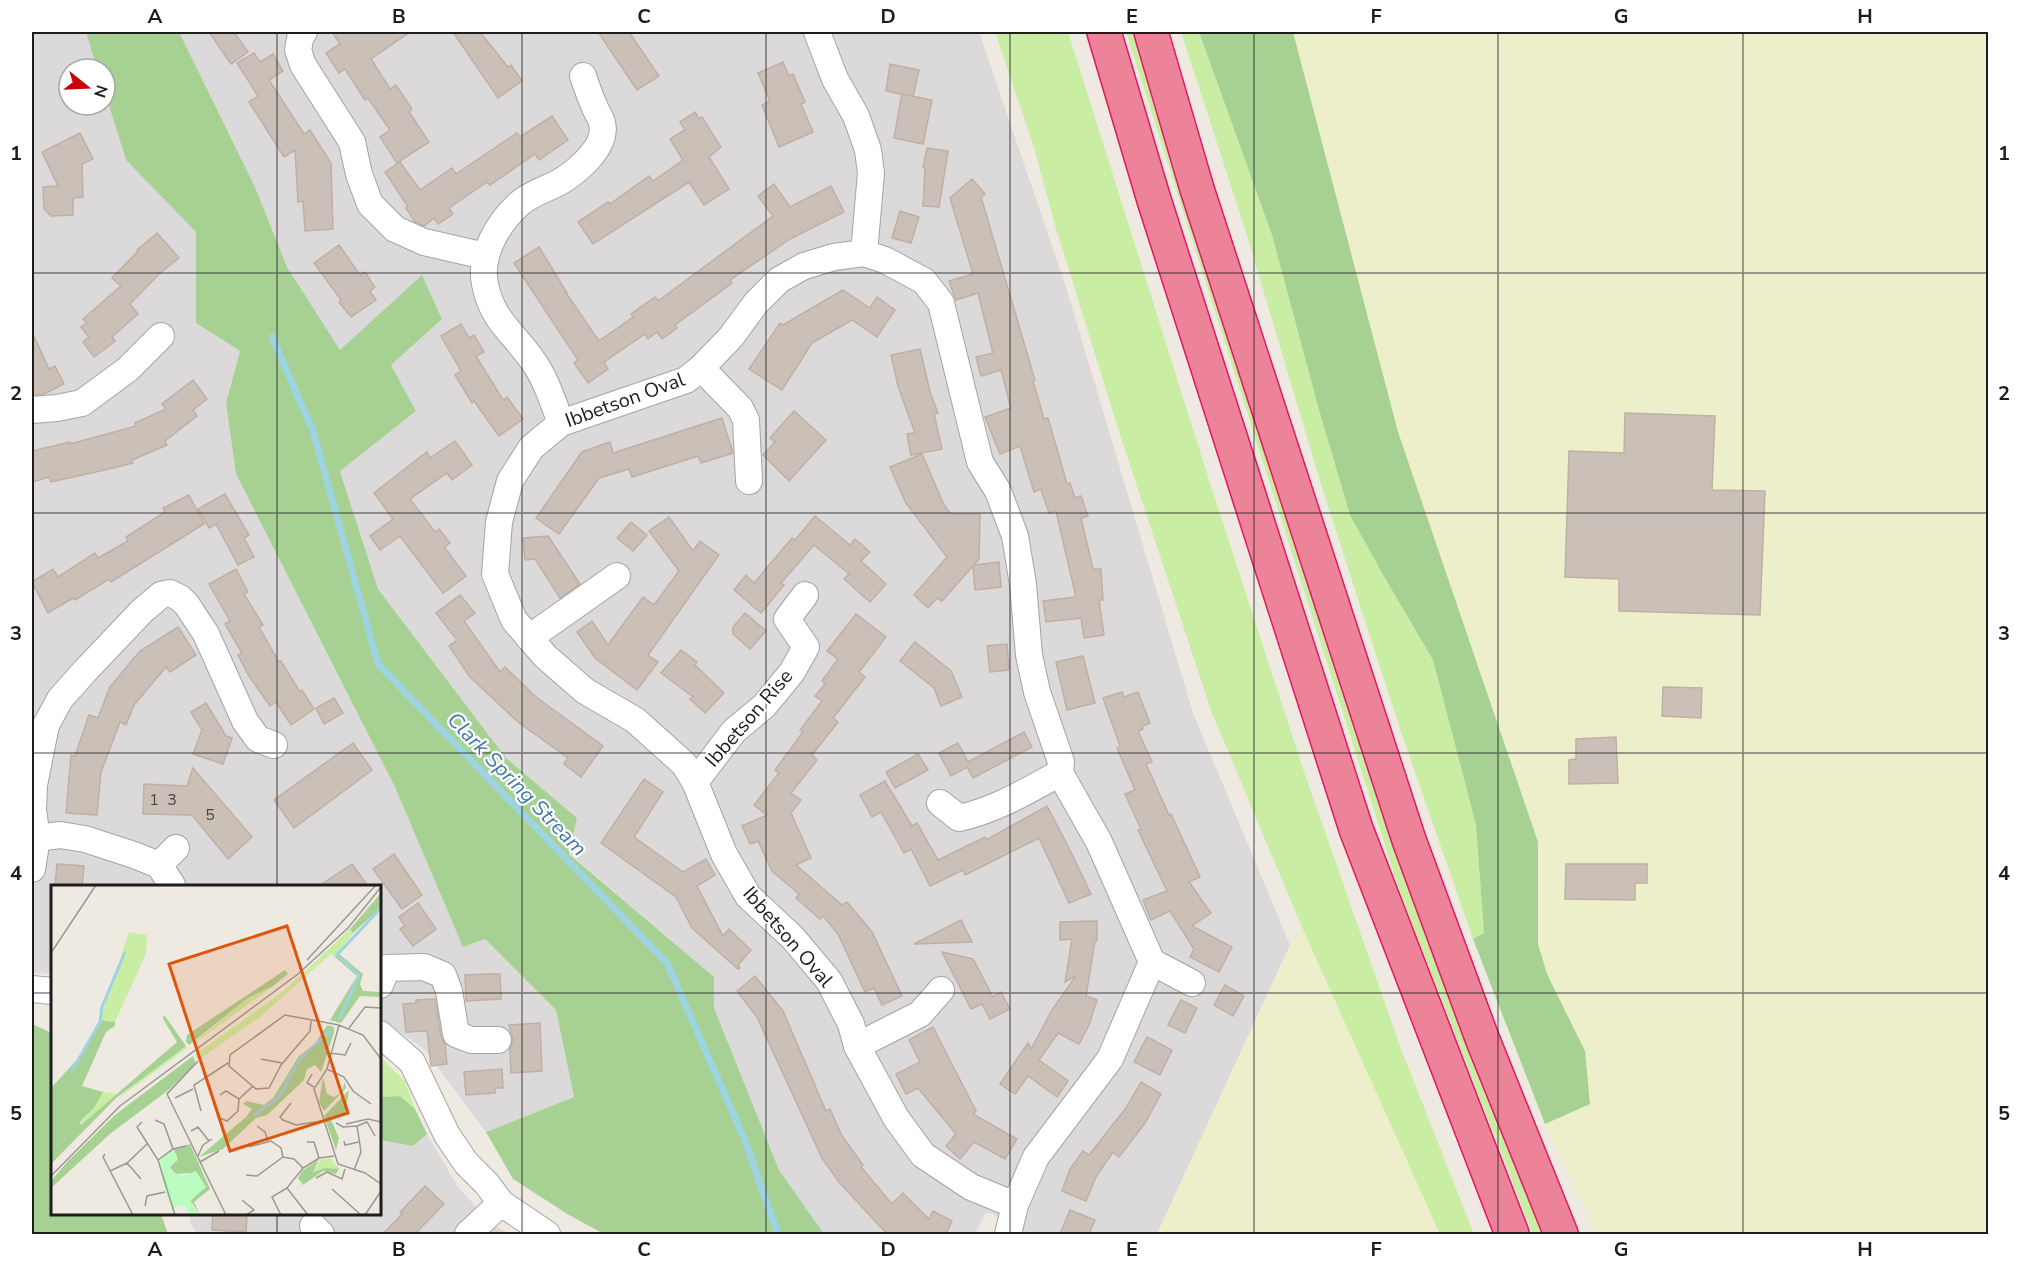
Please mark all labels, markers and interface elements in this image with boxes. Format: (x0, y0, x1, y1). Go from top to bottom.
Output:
text: A (148, 3, 163, 30)
text: B (392, 3, 406, 30)
text: C (637, 3, 651, 30)
text: D (880, 3, 896, 30)
text: E (1126, 3, 1138, 30)
text: F (1370, 3, 1382, 30)
text: G (1614, 3, 1628, 30)
text: H (1857, 3, 1873, 30)
north arrow (57, 57, 117, 117)
text: N (88, 82, 113, 100)
text: 1 (10, 140, 22, 167)
text: 1 (1998, 140, 2010, 167)
street label: Ibbetson Oval (562, 366, 689, 434)
text: 2 (10, 380, 22, 407)
text: 2 (1998, 380, 2010, 407)
text: 3 (10, 620, 22, 647)
text: 3 (1998, 620, 2010, 647)
street label: Ibbetson Rise (699, 663, 799, 773)
water label: Clark Spring Stream (441, 706, 593, 862)
house number: 1 (149, 789, 159, 811)
house number: 3 (167, 789, 177, 811)
house number: 5 (205, 804, 215, 826)
text: 4 (10, 860, 22, 887)
text: 4 (1998, 860, 2010, 887)
street label: Ibbetson Oval (737, 881, 839, 993)
inset map (51, 885, 381, 1215)
text: 5 (10, 1100, 22, 1127)
text: 5 (1998, 1100, 2010, 1127)
text: A (148, 1236, 163, 1263)
text: B (392, 1236, 406, 1263)
text: C (637, 1236, 651, 1263)
text: D (880, 1236, 896, 1263)
text: E (1126, 1236, 1138, 1263)
text: F (1370, 1236, 1382, 1263)
text: G (1614, 1236, 1628, 1263)
text: H (1857, 1236, 1873, 1263)

